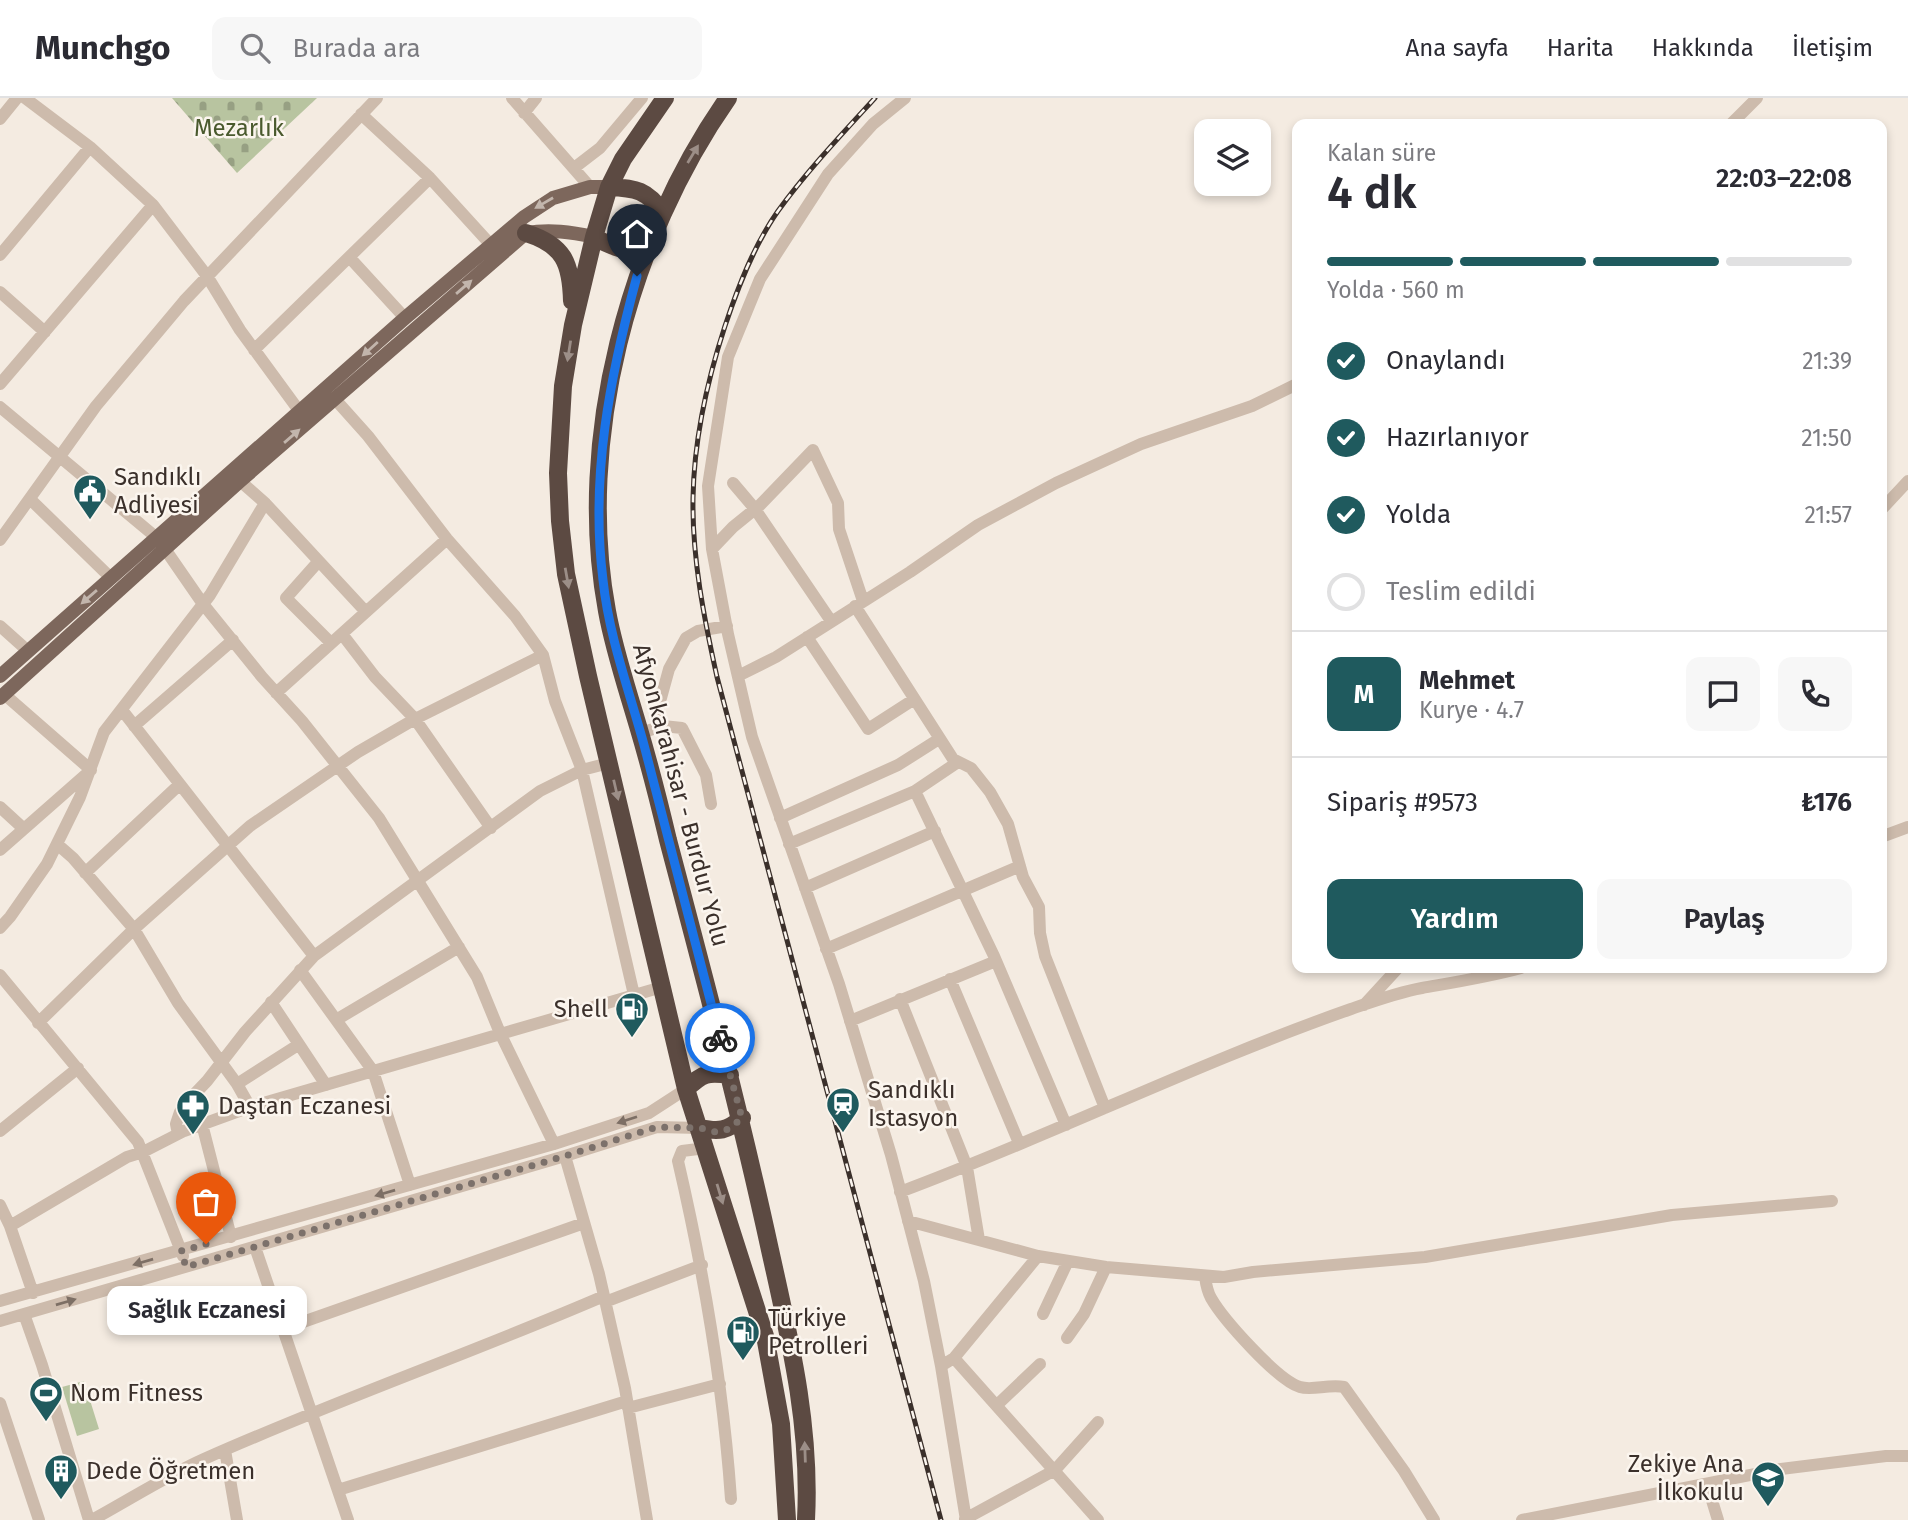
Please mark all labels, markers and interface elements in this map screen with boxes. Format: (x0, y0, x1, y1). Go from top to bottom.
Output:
search box (212, 17, 702, 80)
text: Munchgo (35, 28, 170, 68)
icon: search (236, 29, 274, 67)
text: Burada ara (292, 33, 421, 64)
text: Ana sayfa (1405, 34, 1509, 62)
text: Harita (1547, 34, 1614, 62)
text: Hakkında (1652, 34, 1754, 62)
text: İletişim (1792, 34, 1873, 62)
park label: Mezarlık (194, 114, 285, 142)
map controls (1194, 119, 1271, 196)
button: layers (1194, 119, 1271, 196)
text: Kalan süre (1327, 139, 1436, 167)
one-way arrow (687, 144, 699, 163)
text: 22:03–22:08 (1716, 163, 1852, 194)
text: 4 dk (1327, 165, 1416, 220)
one-way arrow (534, 197, 554, 209)
pin (607, 204, 667, 276)
icon: home (618, 215, 656, 253)
text: Yolda · 560 m (1327, 276, 1465, 304)
one-way arrow (455, 280, 472, 295)
one-way arrow (563, 340, 574, 362)
one-way arrow (362, 341, 379, 357)
icon: check (1327, 342, 1365, 380)
text: Onaylandı (1386, 345, 1506, 376)
text: 21:39 (1802, 347, 1852, 375)
icon: check (1327, 419, 1365, 457)
text: Hazırlanıyor (1386, 422, 1529, 453)
text: 21:50 (1801, 424, 1852, 452)
one-way arrow (283, 429, 300, 444)
place label: Sandıklı Adliyesi (114, 463, 201, 519)
public building icon: Sandıklı Adliyesi (71, 472, 109, 521)
icon: check (1327, 496, 1365, 534)
text: Yolda (1386, 499, 1451, 530)
text: 21:57 (1804, 501, 1852, 529)
one-way arrow (562, 567, 573, 589)
text: Teslim edildi (1386, 576, 1536, 607)
one-way arrow (80, 589, 98, 605)
street label: Afyonkarahisar - Burdur Yolu (627, 640, 735, 950)
button: chat (1686, 657, 1760, 731)
button: phone (1778, 657, 1852, 731)
text: Mehmet (1419, 665, 1515, 696)
text: M (1354, 679, 1374, 710)
text: Kurye · 4.7 (1419, 696, 1524, 724)
one-way arrow (610, 779, 621, 801)
text: Sipariş #9573 (1327, 787, 1478, 818)
text: ₺176 (1801, 787, 1852, 818)
button: Yardım (1327, 879, 1583, 959)
button: Paylaş (1597, 879, 1852, 959)
fuel station icon: Shell (613, 990, 651, 1039)
place label: Shell (554, 995, 608, 1023)
courier (685, 1003, 755, 1073)
icon: bike (701, 1019, 739, 1057)
place label: Sandıklı Istasyon (868, 1076, 958, 1132)
station icon: Sandıklı Istasyon (824, 1085, 862, 1134)
pharmacy icon: Daştan Eczanesi (174, 1087, 212, 1136)
place label: Daştan Eczanesi (218, 1092, 391, 1120)
one-way arrow (616, 1116, 637, 1126)
pin (176, 1172, 236, 1244)
icon: bag (187, 1183, 225, 1221)
one-way arrow (715, 1183, 725, 1204)
one-way arrow (374, 1188, 395, 1198)
one-way arrow (132, 1258, 153, 1268)
callout: Sağlık Eczanesi (106, 1286, 306, 1335)
one-way arrow (55, 1296, 76, 1306)
text: Sağlık Eczanesi (128, 1296, 286, 1324)
place label: Türkiye Petrolleri (768, 1304, 869, 1360)
fuel station icon: Türkiye Petrolleri (724, 1313, 762, 1362)
sports icon: Nom Fitness (27, 1374, 65, 1423)
place label: Nom Fitness (70, 1379, 203, 1407)
one-way arrow (800, 1441, 811, 1463)
place label: Zekiye Ana İlkokulu (1628, 1450, 1744, 1506)
building icon: Dede Öğretmen (42, 1452, 80, 1501)
place label: Dede Öğretmen (86, 1457, 255, 1485)
school or university icon: Zekiye Ana İlkokulu (1749, 1459, 1787, 1508)

